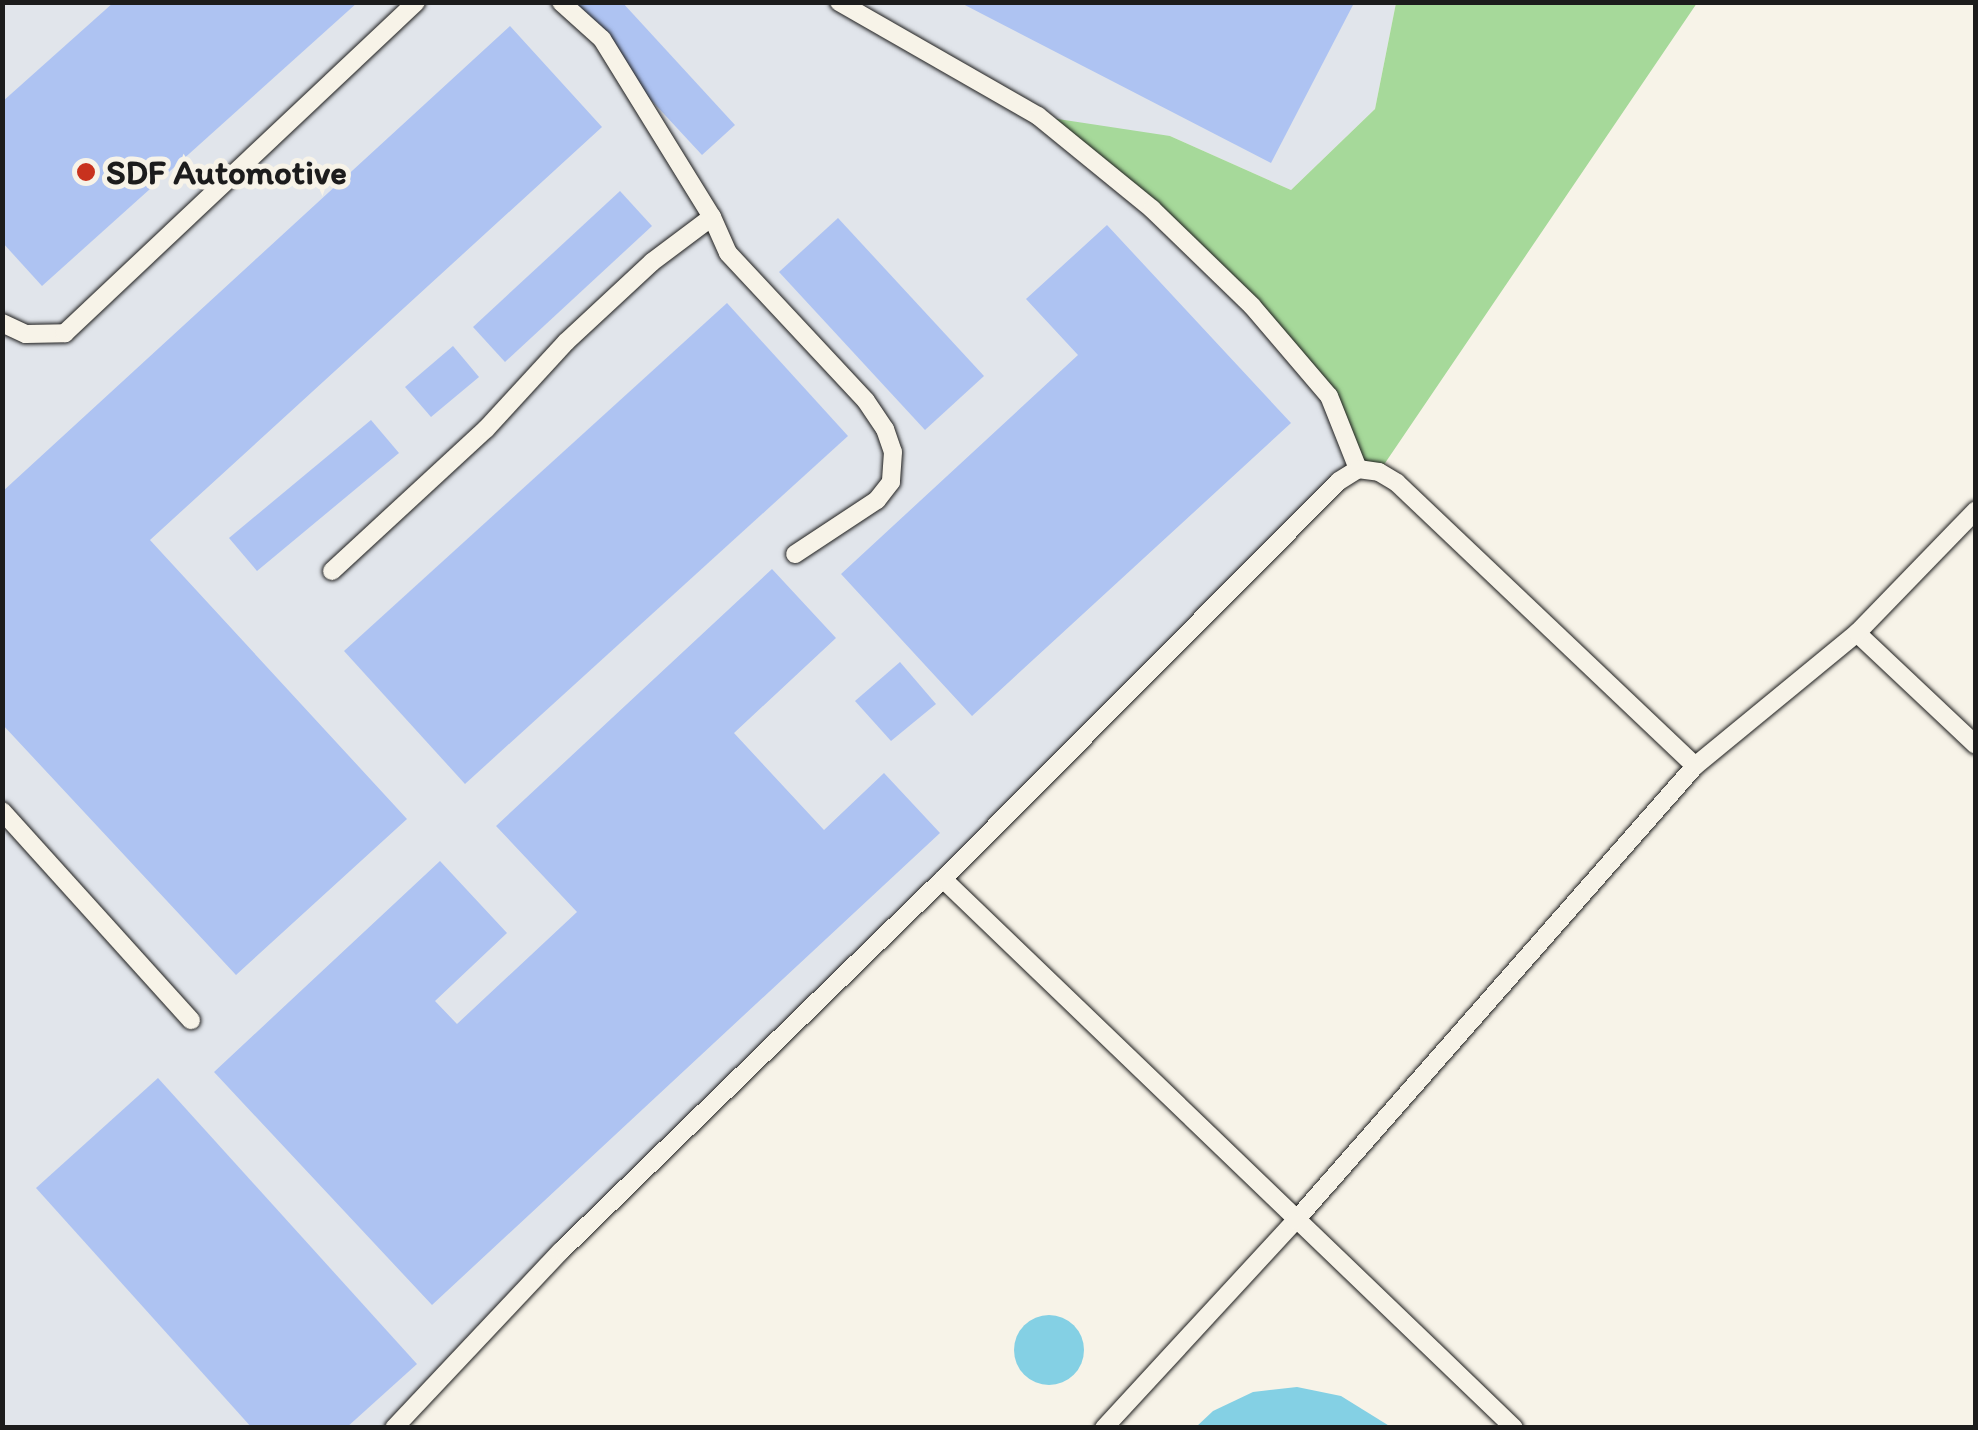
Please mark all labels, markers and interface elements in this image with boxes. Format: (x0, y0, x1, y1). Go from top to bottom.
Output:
place label: SDF Automotive (106, 151, 347, 193)
marker: SDF Automotive (75, 161, 97, 183)

